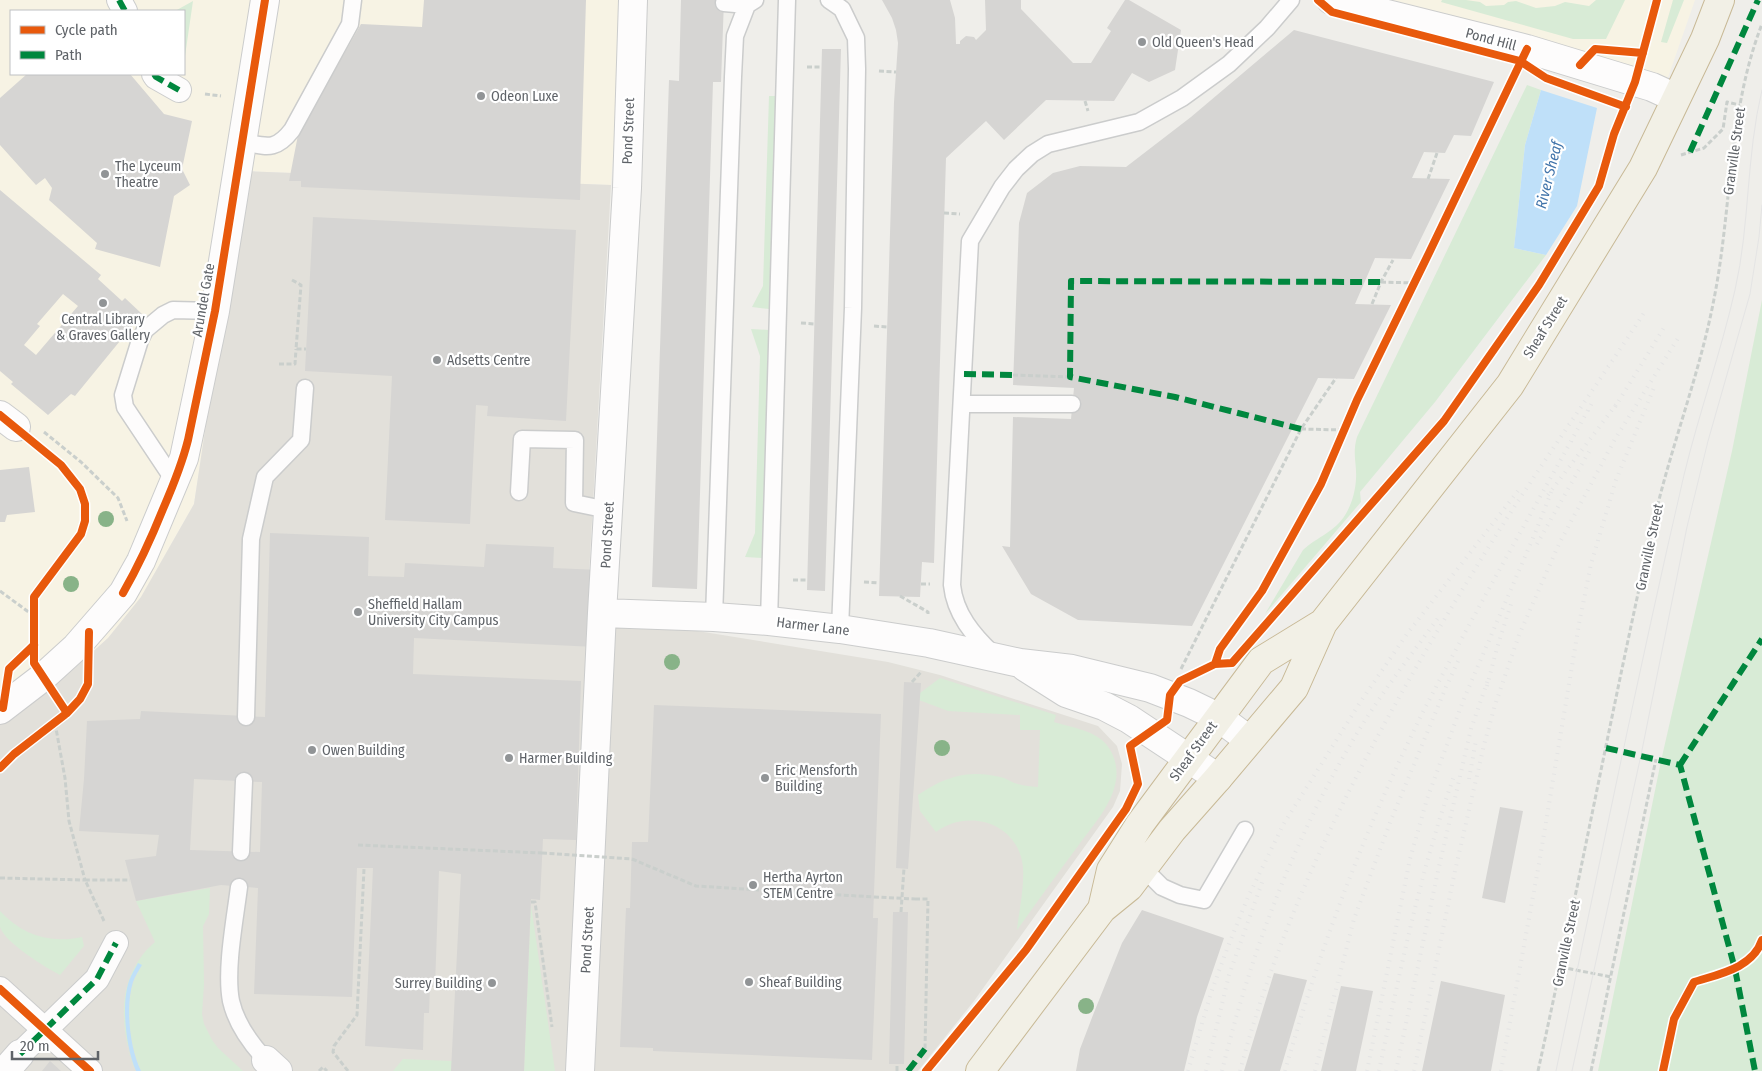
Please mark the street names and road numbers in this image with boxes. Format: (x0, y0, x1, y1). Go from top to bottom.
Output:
street label: Pond Hill (1464, 25, 1518, 54)
street label: Pond Street (619, 97, 638, 165)
street label: Granville Street (1720, 106, 1749, 196)
street label: Arundel Gate (189, 262, 218, 338)
street label: Sheaf Street (1520, 293, 1571, 361)
street label: Pond Street (597, 501, 618, 569)
street label: Granville Street (1632, 502, 1667, 592)
street label: Harmer Lane (775, 614, 850, 639)
street label: Sheaf Street (1166, 718, 1221, 785)
street label: Granville Street (1549, 898, 1584, 988)
street label: Pond Street (577, 906, 598, 974)

